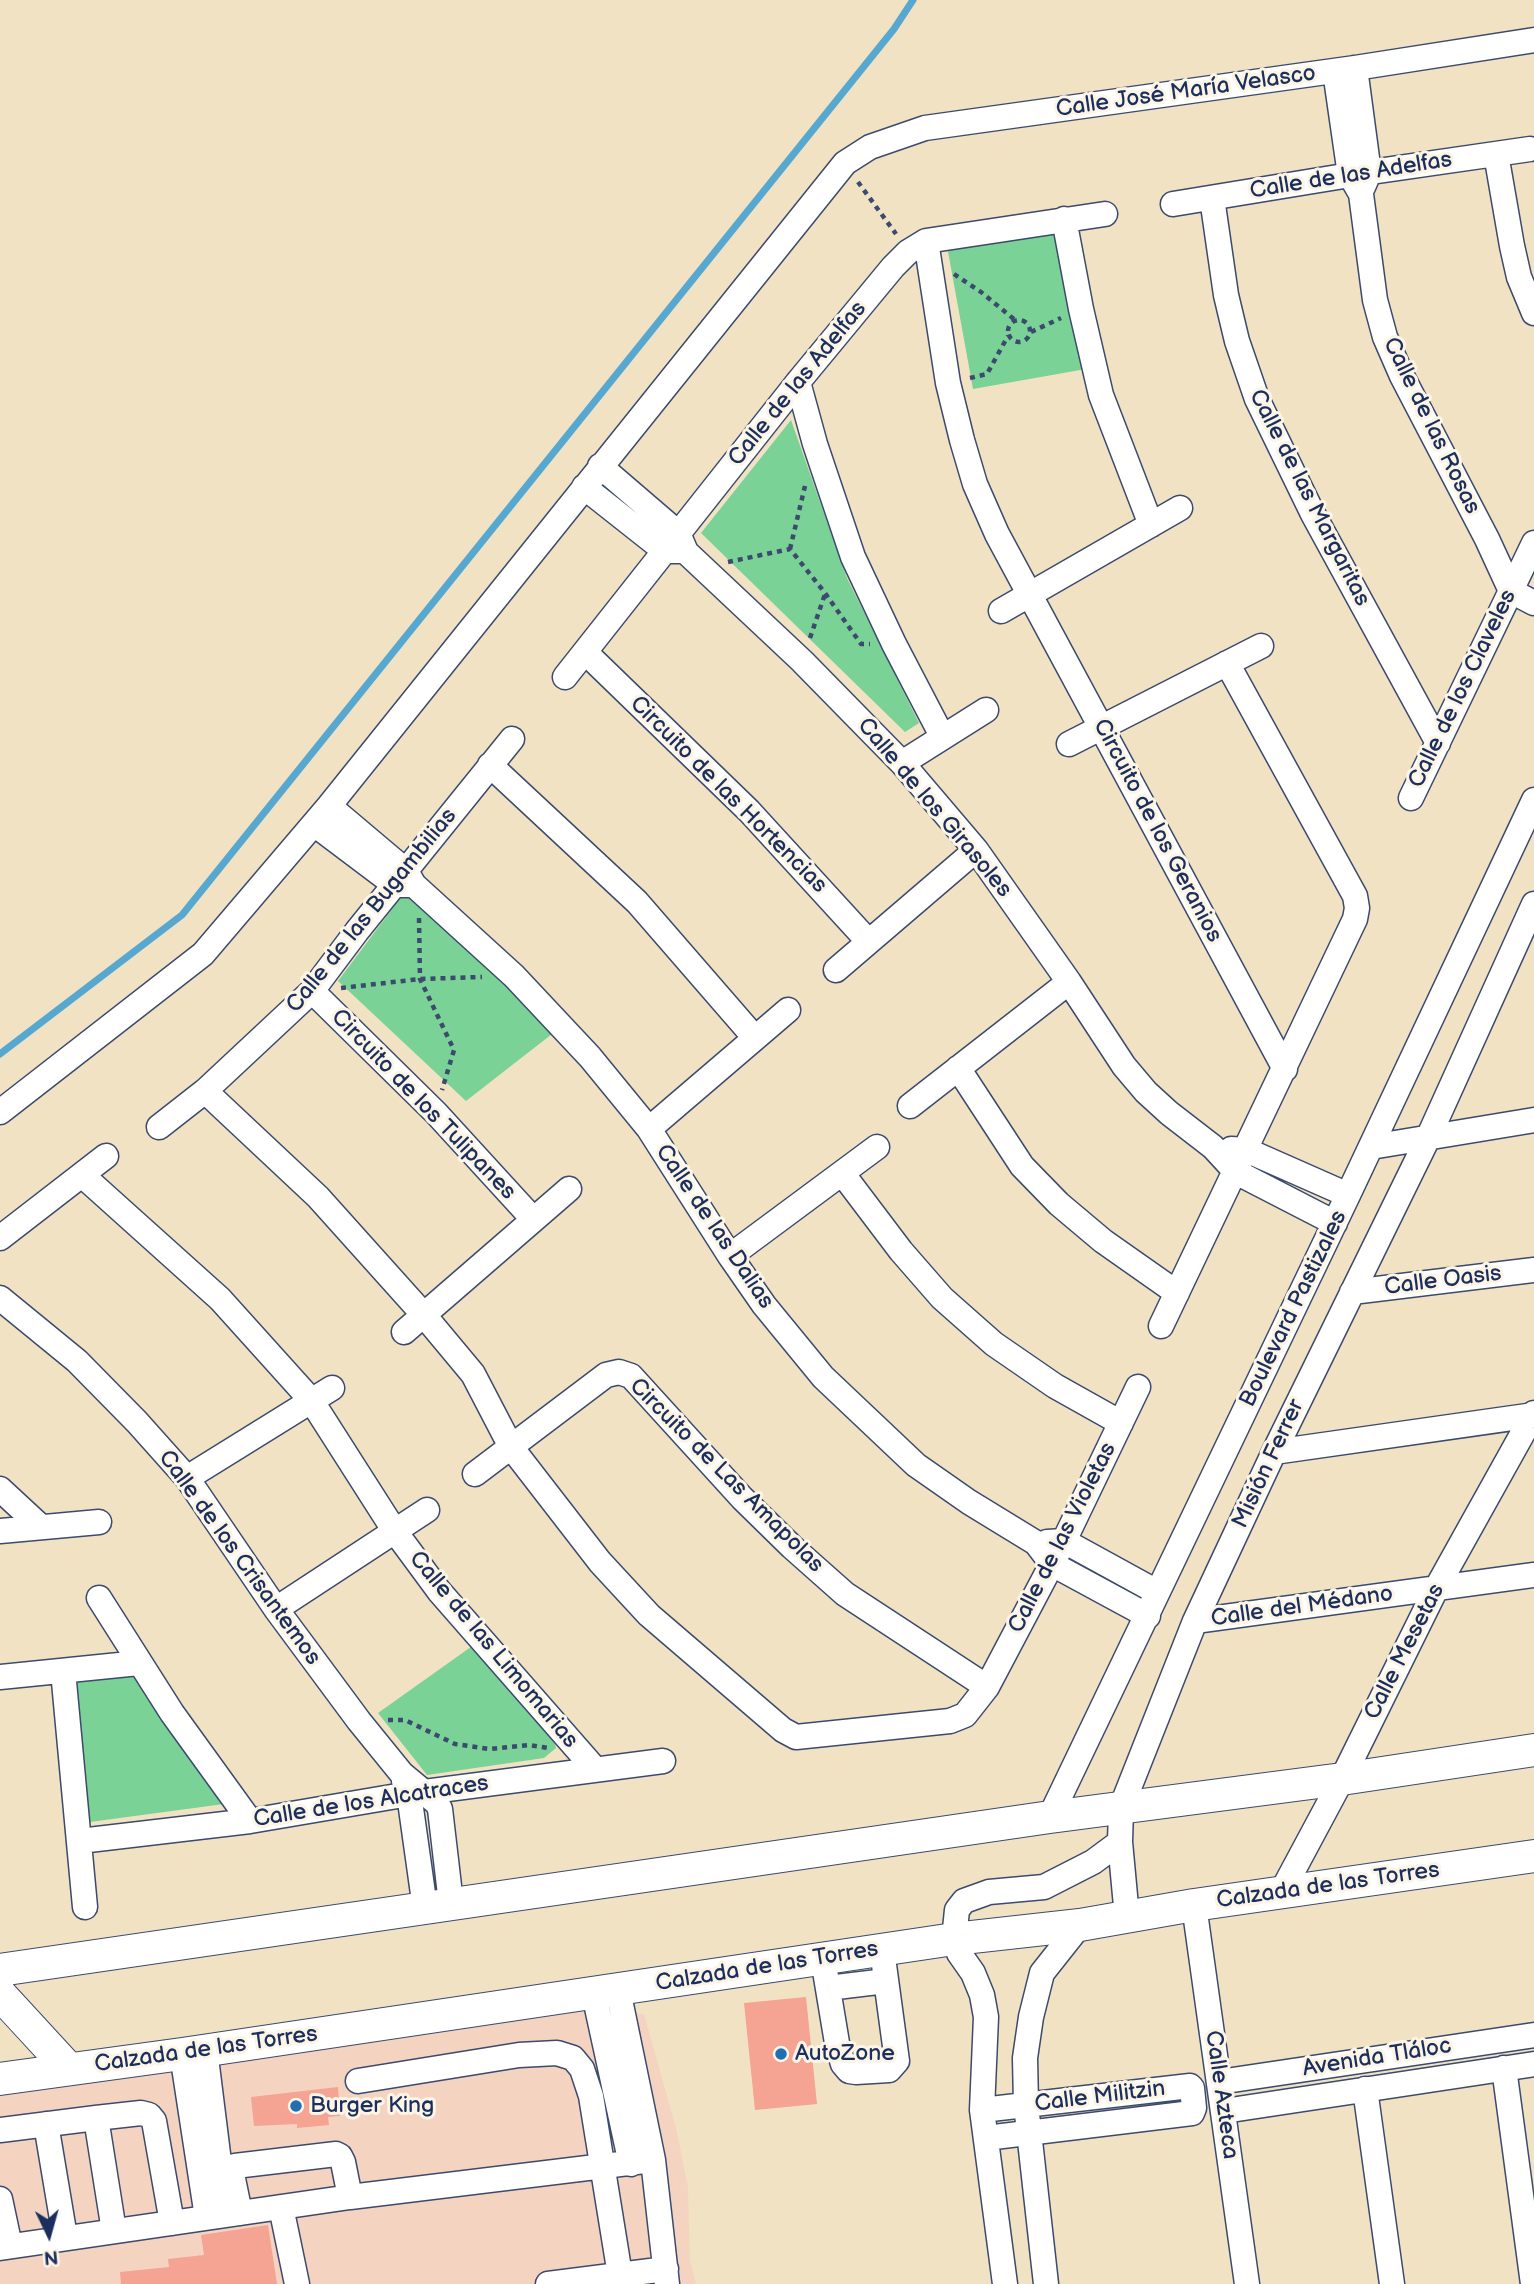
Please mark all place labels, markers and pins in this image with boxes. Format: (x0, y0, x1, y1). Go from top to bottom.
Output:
place label: AutoZone (795, 2040, 895, 2068)
marker: AutoZone (773, 2046, 789, 2062)
place label: Burger King (310, 2092, 434, 2120)
marker: Burger King (288, 2098, 304, 2114)

